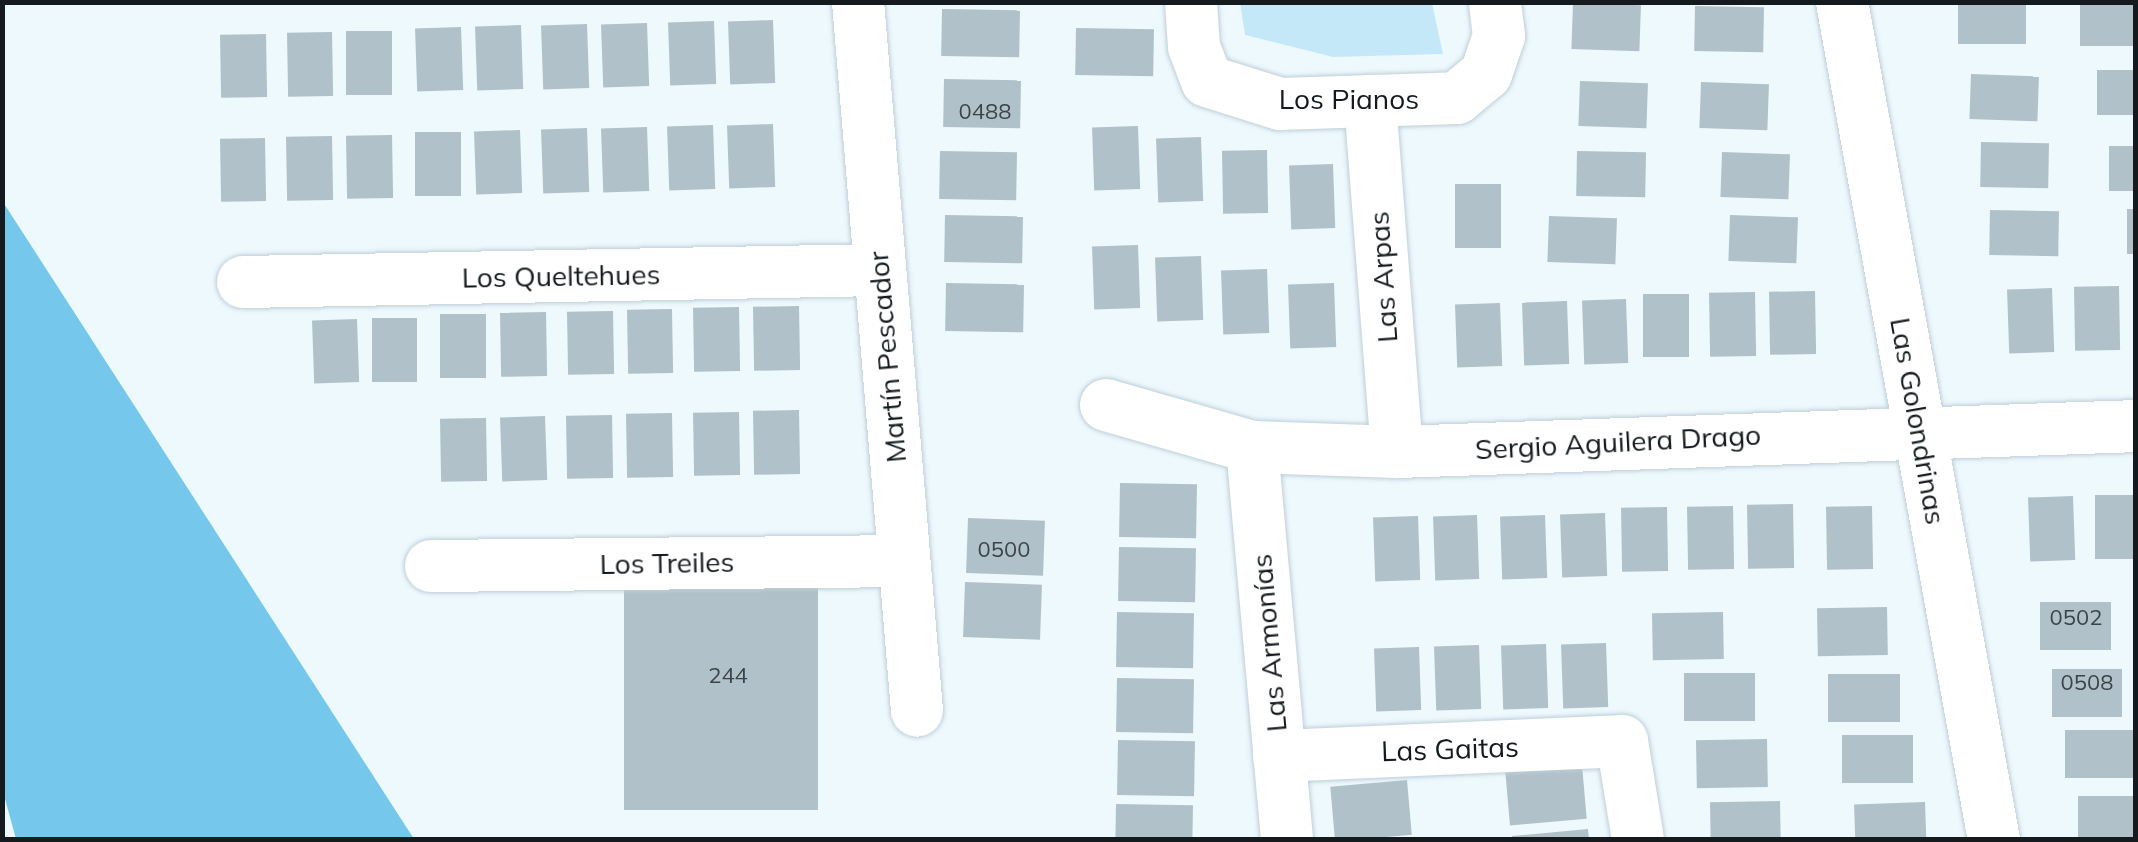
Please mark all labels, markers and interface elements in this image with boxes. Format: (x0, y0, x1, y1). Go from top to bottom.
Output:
street label: Los Pianos (1279, 82, 1419, 116)
house number: 0488 (959, 99, 1011, 125)
street label: Las Arpas (1362, 210, 1404, 344)
street label: Martín Pescador (861, 250, 913, 464)
street label: Los Queltehues (461, 257, 661, 295)
street label: Las Golondrinas (1883, 315, 1953, 527)
street label: Sergio Aguilera Drago (1474, 418, 1762, 466)
house number: 0500 (978, 537, 1030, 563)
street label: Los Treiles (599, 545, 735, 581)
street label: Las Armonías (1244, 553, 1294, 733)
house number: 0502 (2050, 605, 2102, 631)
house number: 244 (708, 663, 748, 689)
house number: 0508 (2061, 670, 2113, 696)
street label: Las Gaitas (1381, 730, 1519, 768)

